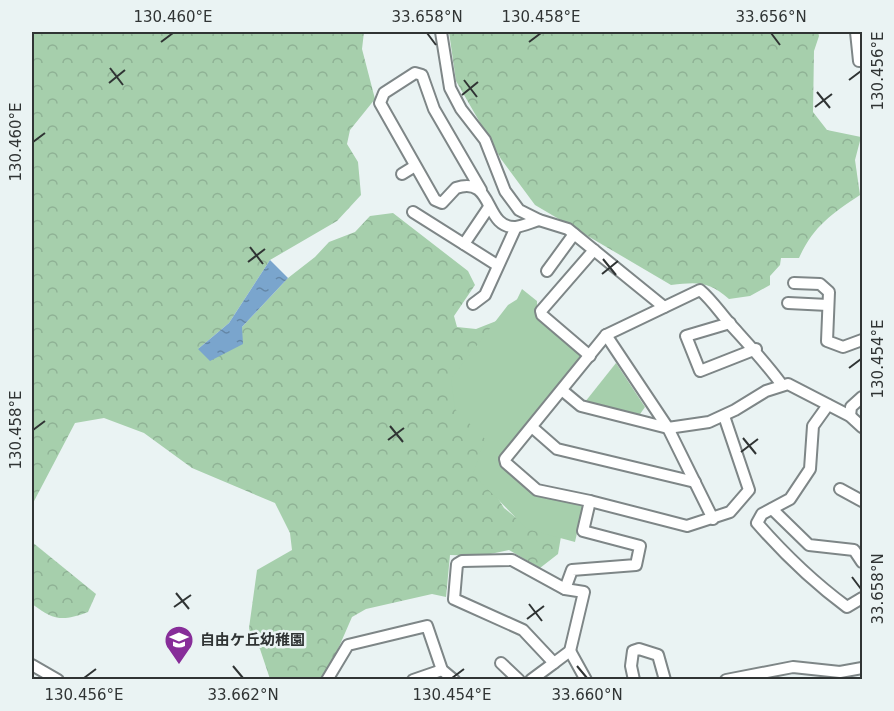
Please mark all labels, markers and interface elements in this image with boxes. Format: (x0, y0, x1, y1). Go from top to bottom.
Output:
text: 130.460°E (133, 8, 213, 26)
text: 33.658°N (391, 8, 463, 26)
text: 130.458°E (501, 8, 581, 26)
text: 33.656°N (735, 8, 807, 26)
text: 130.456°E (869, 31, 887, 111)
text: 130.460°E (7, 102, 25, 182)
text: 130.454°E (869, 319, 887, 399)
text: 130.458°E (7, 390, 25, 470)
text: 33.658°N (869, 553, 887, 625)
school or university icon: 自由ケ丘幼稚園 (163, 624, 195, 666)
place label: 自由ケ丘幼稚園 (200, 631, 305, 649)
text: 130.456°E (44, 686, 124, 704)
text: 33.662°N (207, 686, 279, 704)
text: 130.454°E (412, 686, 492, 704)
text: 33.660°N (551, 686, 623, 704)

